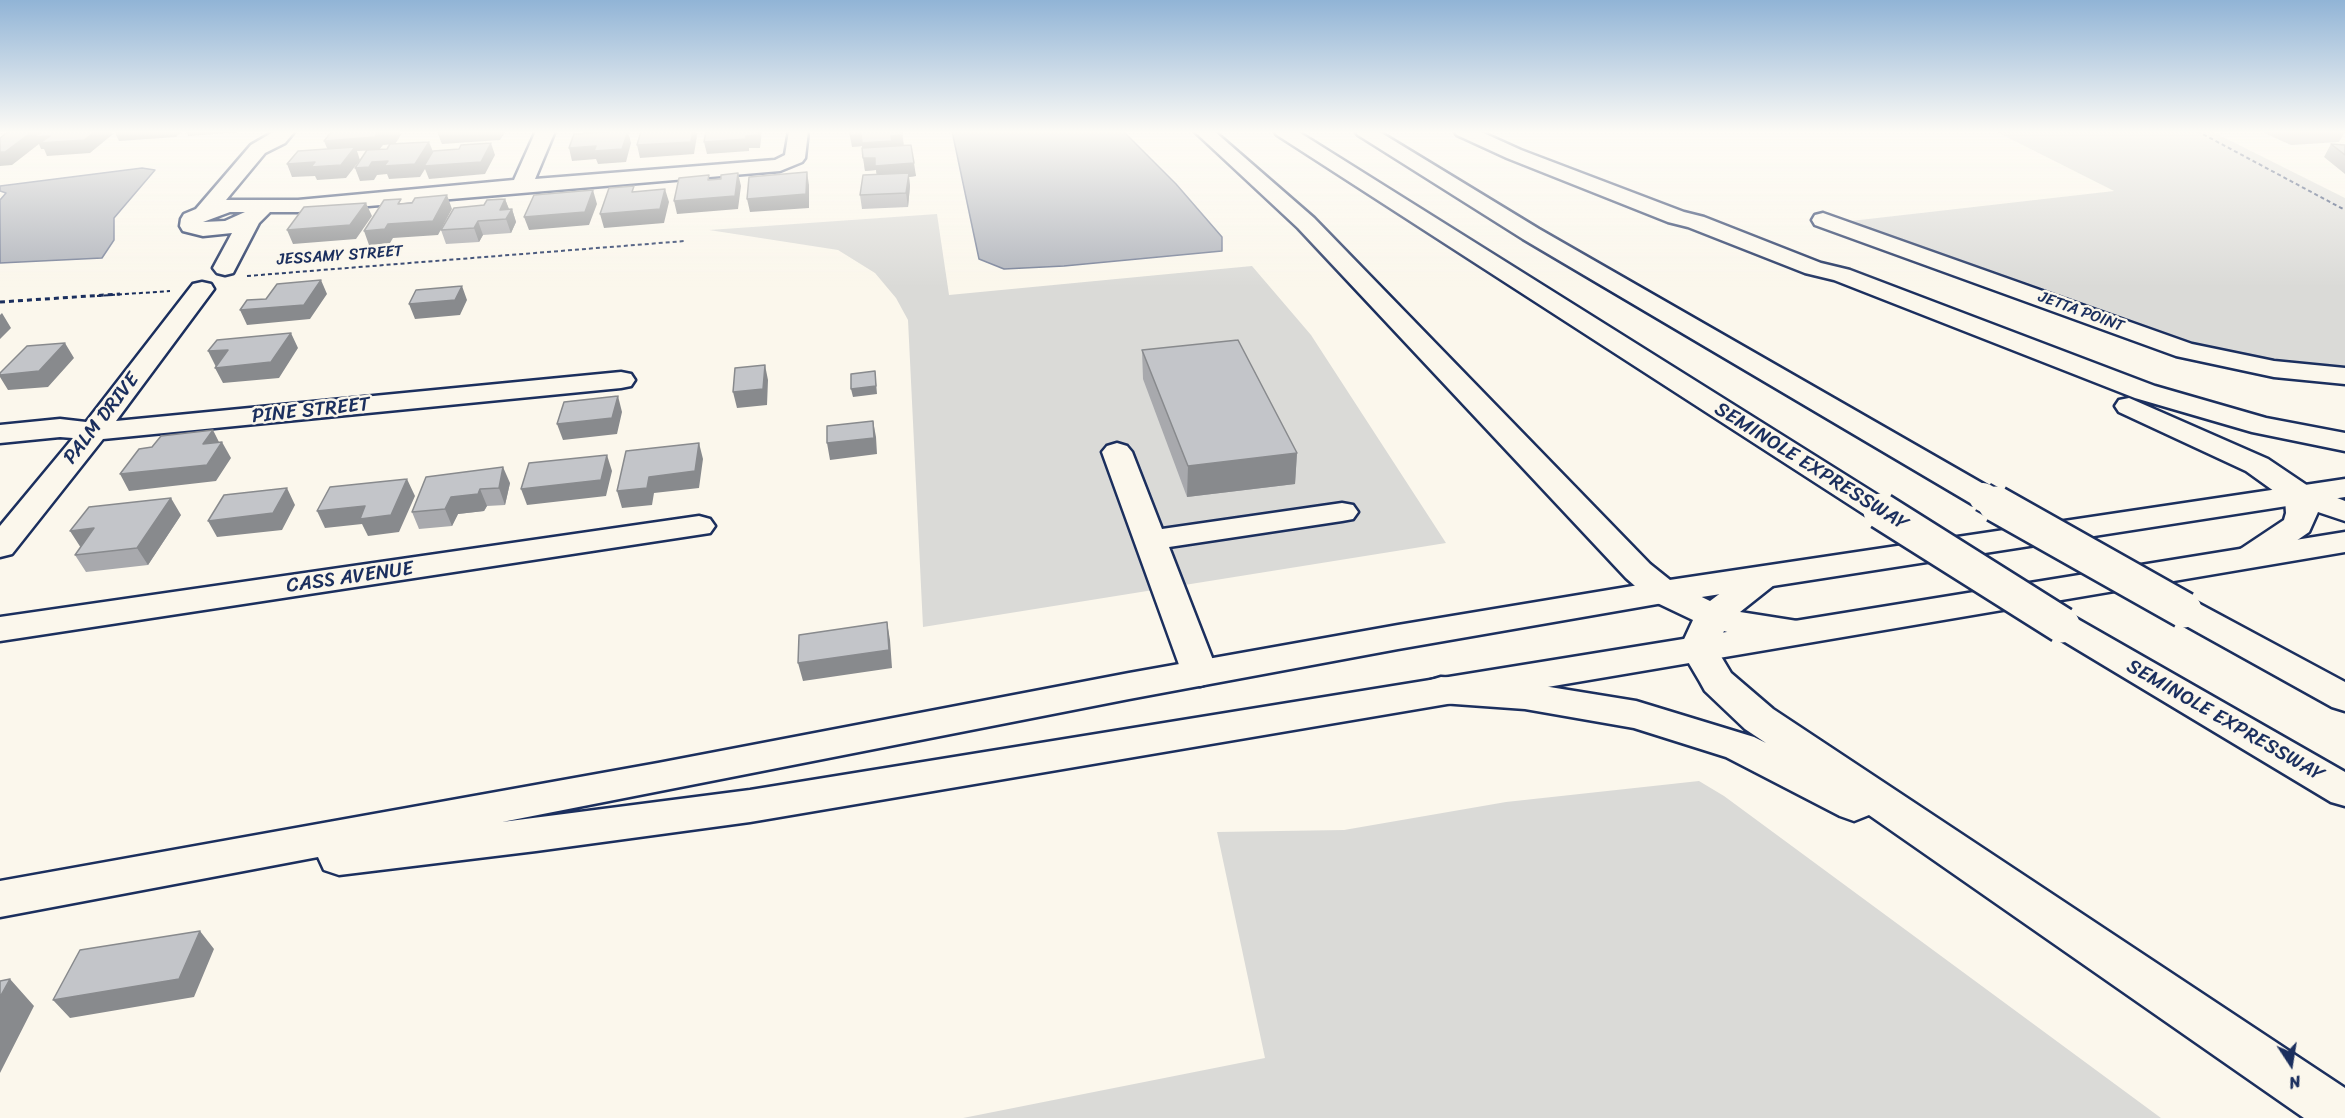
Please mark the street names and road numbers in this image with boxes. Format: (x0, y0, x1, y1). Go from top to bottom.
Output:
street label: JESSAMY STREET (276, 242, 404, 270)
street label: JETTA POINT (2036, 288, 2126, 336)
street label: PALM DRIVE (59, 369, 145, 469)
street label: PINE STREET (251, 393, 371, 429)
street label: SEMINOLE EXPRESSWAY (1710, 398, 1912, 536)
street label: CASS AVENUE (285, 557, 415, 599)
street label: SEMINOLE EXPRESSWAY (2122, 655, 2328, 787)

